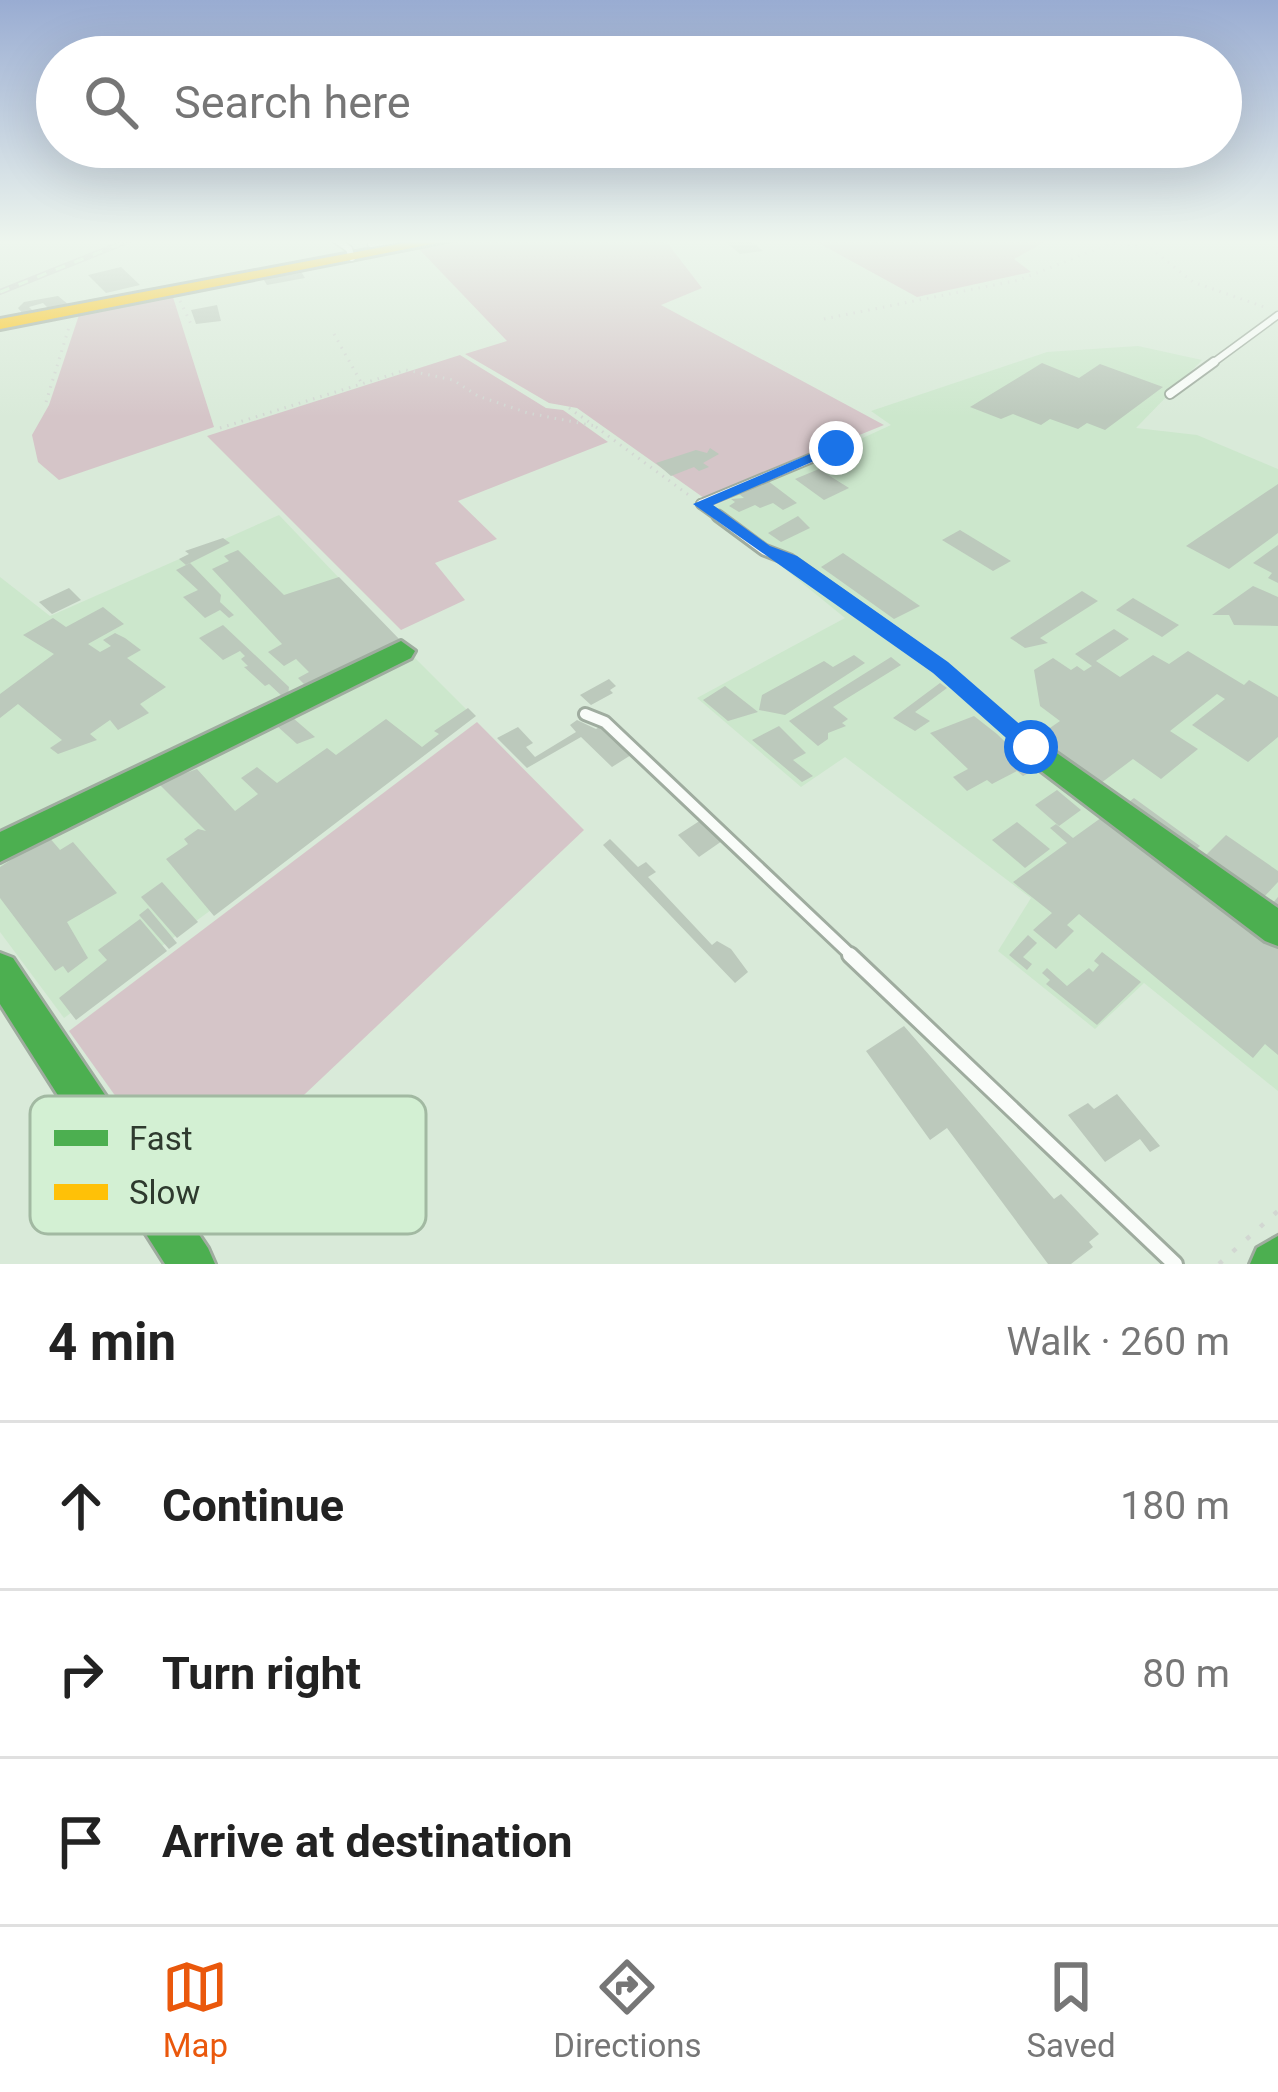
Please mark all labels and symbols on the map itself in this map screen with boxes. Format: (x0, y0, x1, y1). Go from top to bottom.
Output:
route end (809, 421, 863, 475)
route start (1004, 720, 1058, 774)
legend (30, 1096, 426, 1234)
text: Fast (129, 1119, 192, 1158)
text: Slow (129, 1173, 200, 1212)

